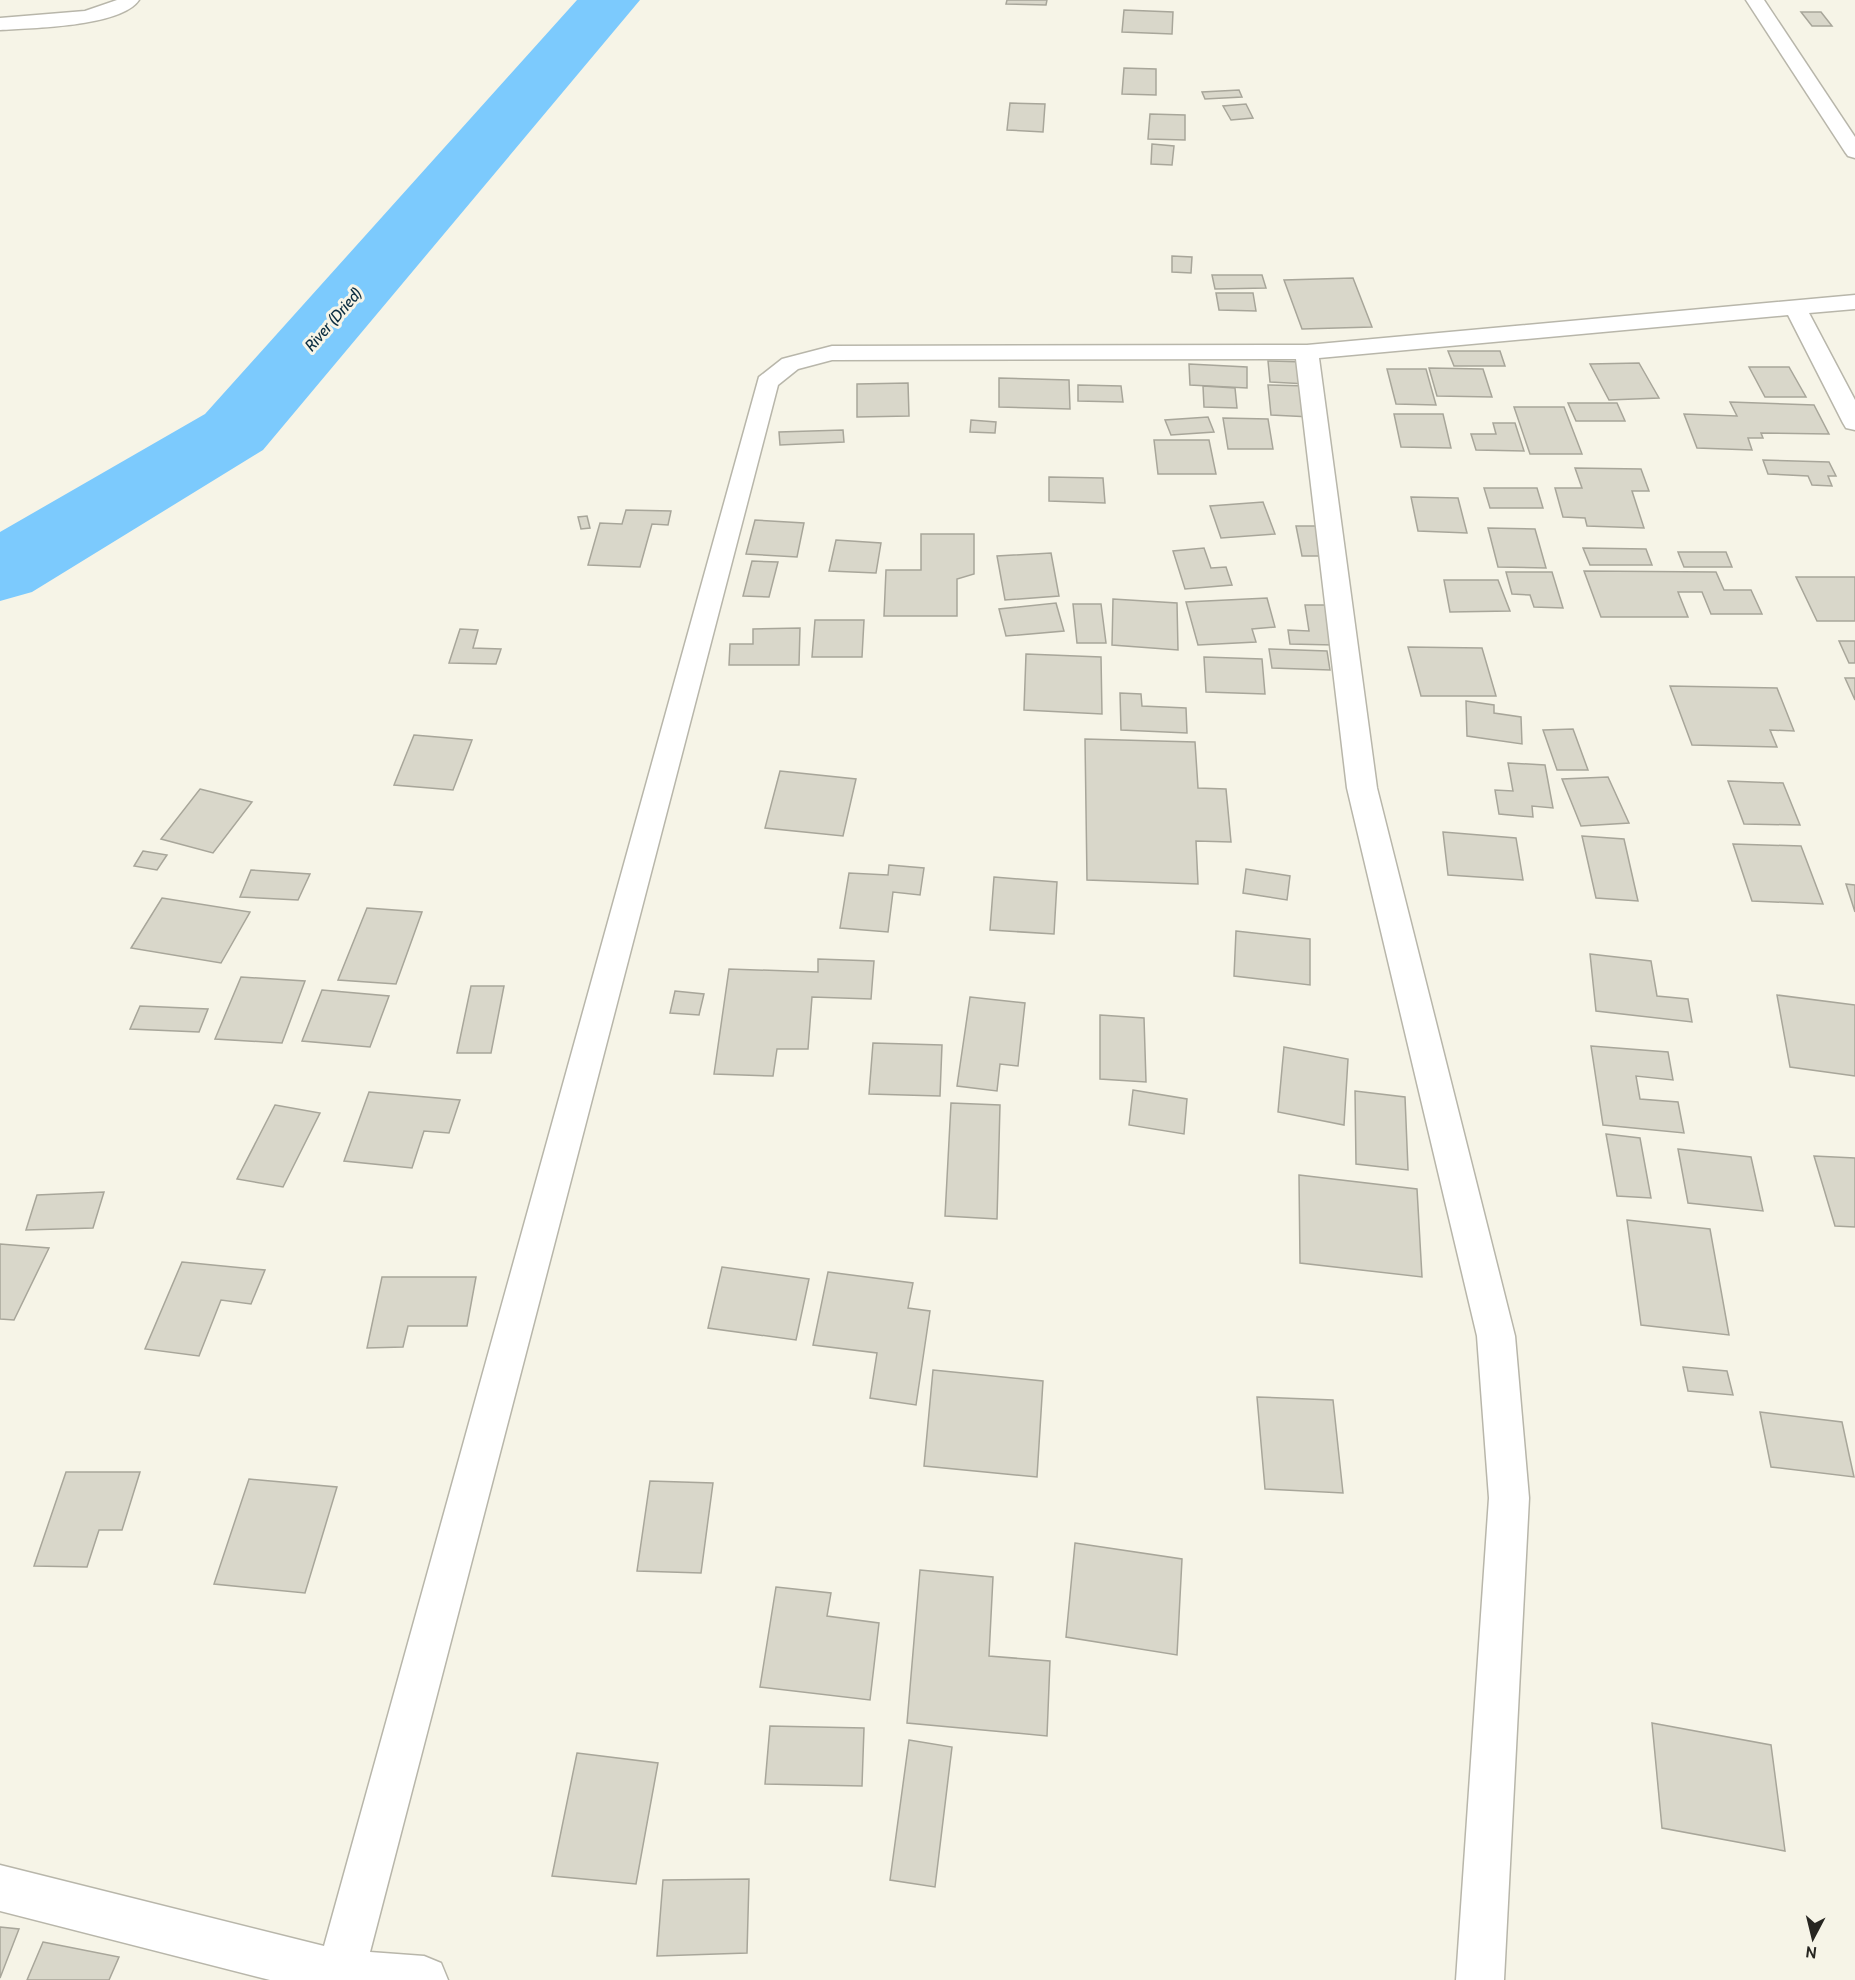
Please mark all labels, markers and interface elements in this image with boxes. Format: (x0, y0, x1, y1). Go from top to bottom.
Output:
water label: River (Dried) (301, 284, 366, 355)
north arrow (1783, 1908, 1843, 1968)
text: N (1804, 1942, 1818, 1963)

